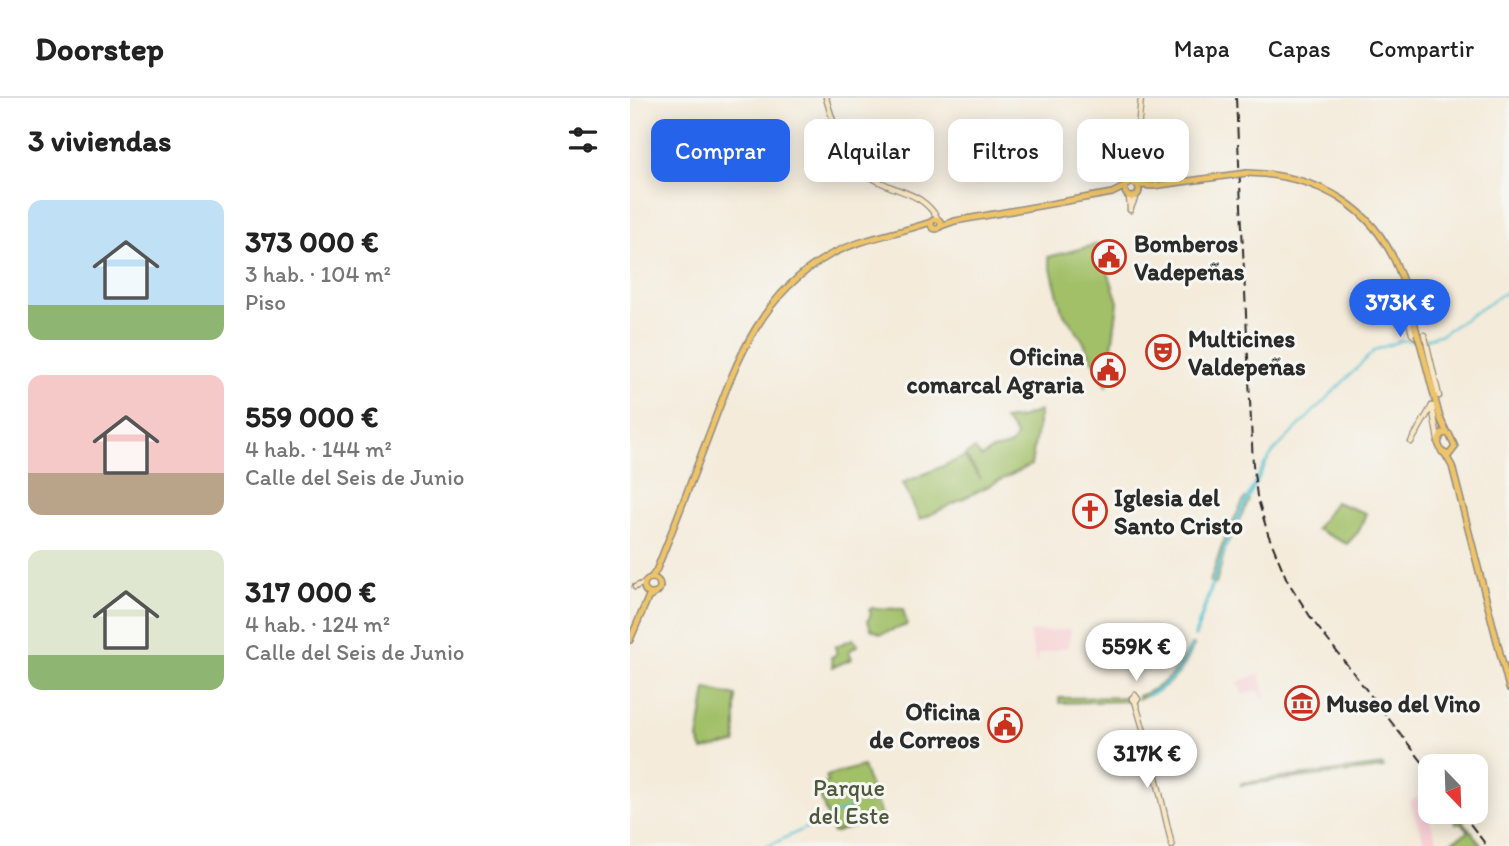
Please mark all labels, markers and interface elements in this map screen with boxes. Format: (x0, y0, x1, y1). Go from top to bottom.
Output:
text: Doorstep (35, 29, 164, 68)
text: Mapa (1174, 34, 1230, 63)
text: Capas (1268, 34, 1331, 63)
text: Compartir (1369, 34, 1474, 63)
chip: Comprar (651, 119, 790, 182)
chip: Alquilar (804, 119, 934, 182)
chip: Filtros (948, 119, 1063, 182)
chip: Nuevo (1077, 119, 1189, 182)
icon: filters (564, 121, 602, 159)
text: 3 viviendas (28, 122, 171, 159)
text: 373 000 € (245, 223, 379, 260)
icon: home (84, 228, 168, 312)
place label: Bomberos Vadepeñas (1134, 229, 1245, 287)
public building icon: Bomberos Vadepeñas (1090, 238, 1128, 276)
text: 3 hab. · 104 m² (245, 260, 391, 288)
pin: 373K € (1343, 280, 1457, 339)
text: Piso (245, 288, 286, 316)
text: 373K € (1365, 288, 1435, 316)
place label: Multicines Valdepeñas (1188, 324, 1306, 382)
theatre icon: Multicines Valdepeñas (1144, 333, 1182, 371)
place label: Oficina comarcal Agraria (907, 342, 1085, 400)
public building icon: Oficina comarcal Agraria (1089, 351, 1127, 389)
text: 559 000 € (245, 398, 378, 435)
icon: home (84, 403, 168, 487)
text: 4 hab. · 144 m² (245, 435, 392, 463)
text: Calle del Seis de Junio (245, 463, 465, 491)
place label: Iglesia del Santo Cristo (1114, 483, 1243, 540)
church icon: Iglesia del Santo Cristo (1071, 492, 1109, 530)
text: 317 000 € (245, 573, 376, 610)
icon: home (84, 578, 168, 662)
text: 4 hab. · 124 m² (245, 610, 390, 638)
pin: 559K € (1079, 624, 1193, 683)
text: 559K € (1101, 632, 1171, 660)
text: Calle del Seis de Junio (245, 638, 465, 666)
museum icon: Museo del Vino (1283, 684, 1321, 722)
place label: Museo del Vino (1326, 689, 1480, 718)
place label: Oficina de Correos (869, 697, 980, 754)
public building icon: Oficina de Correos (986, 706, 1024, 744)
pin: 317K € (1090, 730, 1204, 790)
text: 317K € (1113, 739, 1181, 767)
north arrow (1418, 754, 1488, 824)
map controls (1418, 754, 1488, 824)
park label: Parque del Este (808, 773, 890, 830)

